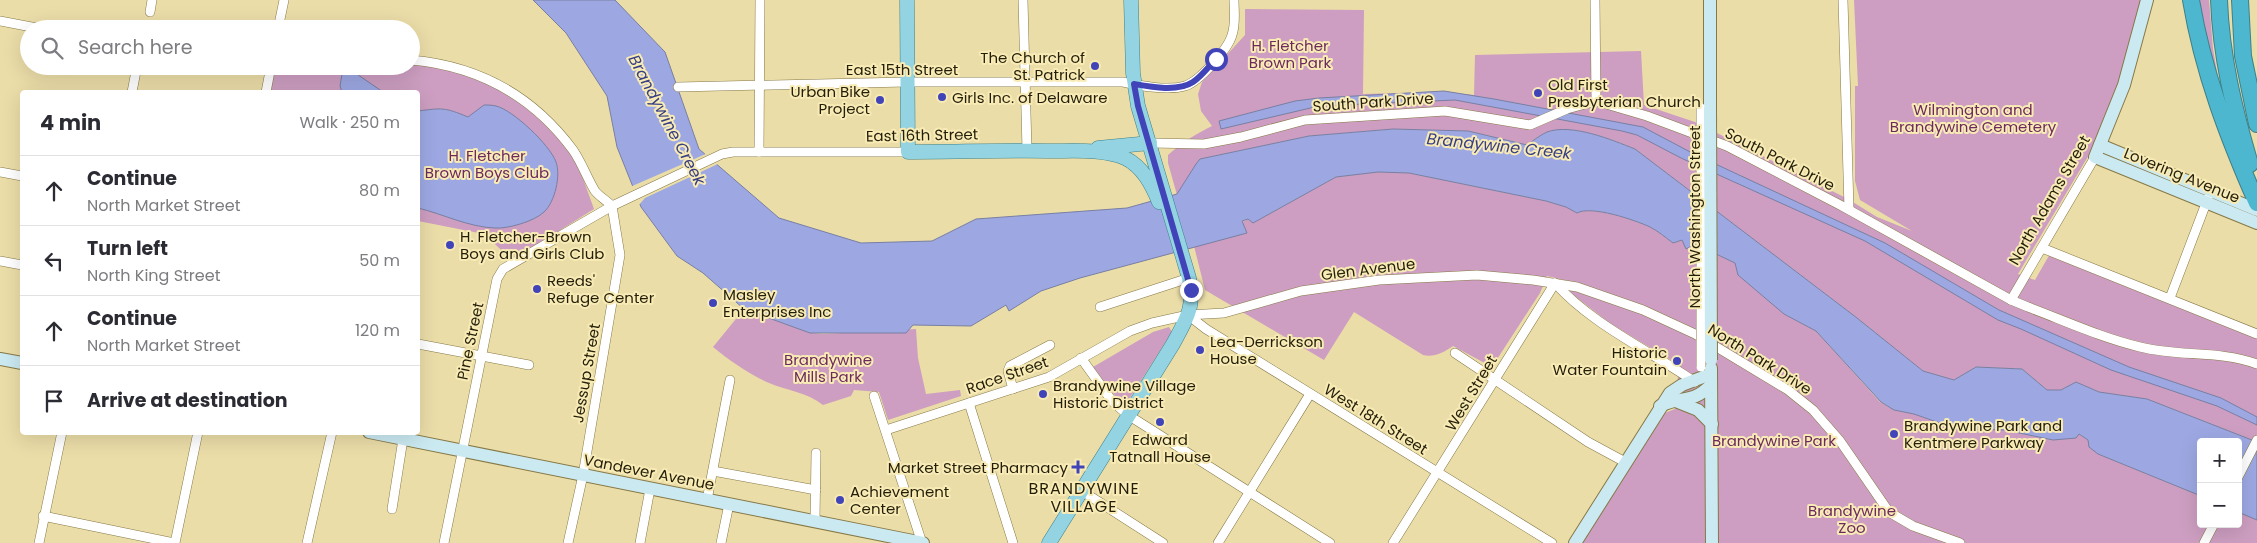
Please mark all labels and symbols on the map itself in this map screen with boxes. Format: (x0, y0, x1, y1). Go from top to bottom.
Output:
park label: H. Fletcher Brown Park (1249, 35, 1331, 73)
place label: The Church of St. Patrick (980, 47, 1085, 85)
route start (1205, 48, 1228, 71)
water label: Brandywine Creek (623, 51, 712, 190)
street label: East 15th Street (846, 59, 958, 80)
marker: The Church of St. Patrick (1089, 60, 1101, 72)
place label: Old First Presbyterian Church (1548, 74, 1701, 112)
place label: Urban Bike Project (790, 81, 870, 119)
place label: Girls Inc. of Delaware (952, 87, 1108, 108)
street label: South Park Drive (1312, 87, 1434, 117)
marker: Old First Presbyterian Church (1532, 87, 1544, 99)
marker: Girls Inc. of Delaware (936, 91, 948, 103)
marker: Urban Bike Project (874, 94, 886, 106)
park label: Wilmington and Brandywine Cemetery (1890, 99, 2057, 137)
street label: South Park Drive (1721, 122, 1839, 196)
street label: East 16th Street (866, 124, 978, 146)
street label: North Washington Street (1684, 125, 1705, 309)
water label: Brandywine Creek (1426, 127, 1573, 165)
street label: North Adams Street (2003, 131, 2095, 269)
street label: Lovering Avenue (2121, 142, 2243, 208)
park label: H. Fletcher Brown Boys Club (425, 145, 549, 183)
place label: H. Fletcher-Brown Boys and Girls Club (460, 226, 604, 264)
marker: H. Fletcher-Brown Boys and Girls Club (444, 239, 456, 251)
street label: Glen Avenue (1320, 253, 1416, 285)
place label: Reeds' Refuge Center (547, 270, 655, 308)
route end (1180, 279, 1203, 302)
marker: Reeds' Refuge Center (531, 283, 543, 295)
place label: Masley Enterprises Inc (723, 284, 831, 322)
marker: Masley Enterprises Inc (707, 297, 719, 309)
street label: Pine Street (451, 300, 489, 382)
street label: North Park Drive (1704, 319, 1816, 399)
street label: Jessup Street (567, 322, 605, 424)
place label: Lea-Derrickson House (1210, 331, 1323, 369)
place label: Historic Water Fountain (1553, 342, 1667, 380)
marker: Lea-Derrickson House (1194, 344, 1206, 356)
park label: Brandywine Mills Park (784, 349, 872, 387)
street label: Race Street (963, 351, 1051, 399)
street label: West Street (1440, 351, 1502, 435)
marker: Historic Water Fountain (1671, 355, 1683, 367)
place label: Brandywine Village Historic District (1053, 375, 1196, 413)
street label: West 18th Street (1320, 379, 1432, 459)
marker: Brandywine Village Historic District (1037, 388, 1049, 400)
place label: Brandywine Park and Kentmere Parkway (1904, 415, 2062, 453)
marker: Edward Tatnall House (1154, 416, 1166, 428)
marker: Brandywine Park and Kentmere Parkway (1888, 428, 1900, 440)
place label: Edward Tatnall House (1109, 429, 1211, 467)
park label: Brandywine Park (1712, 430, 1836, 451)
street label: Vandever Avenue (582, 449, 716, 495)
place label: Market Street Pharmacy (888, 457, 1069, 478)
marker: Market Street Pharmacy (1072, 461, 1084, 473)
district label: BRANDYWINE VILLAGE (1028, 477, 1140, 518)
place label: Achievement Center (850, 481, 949, 519)
marker: Achievement Center (834, 494, 846, 506)
park label: Brandywine Zoo (1808, 500, 1896, 538)

